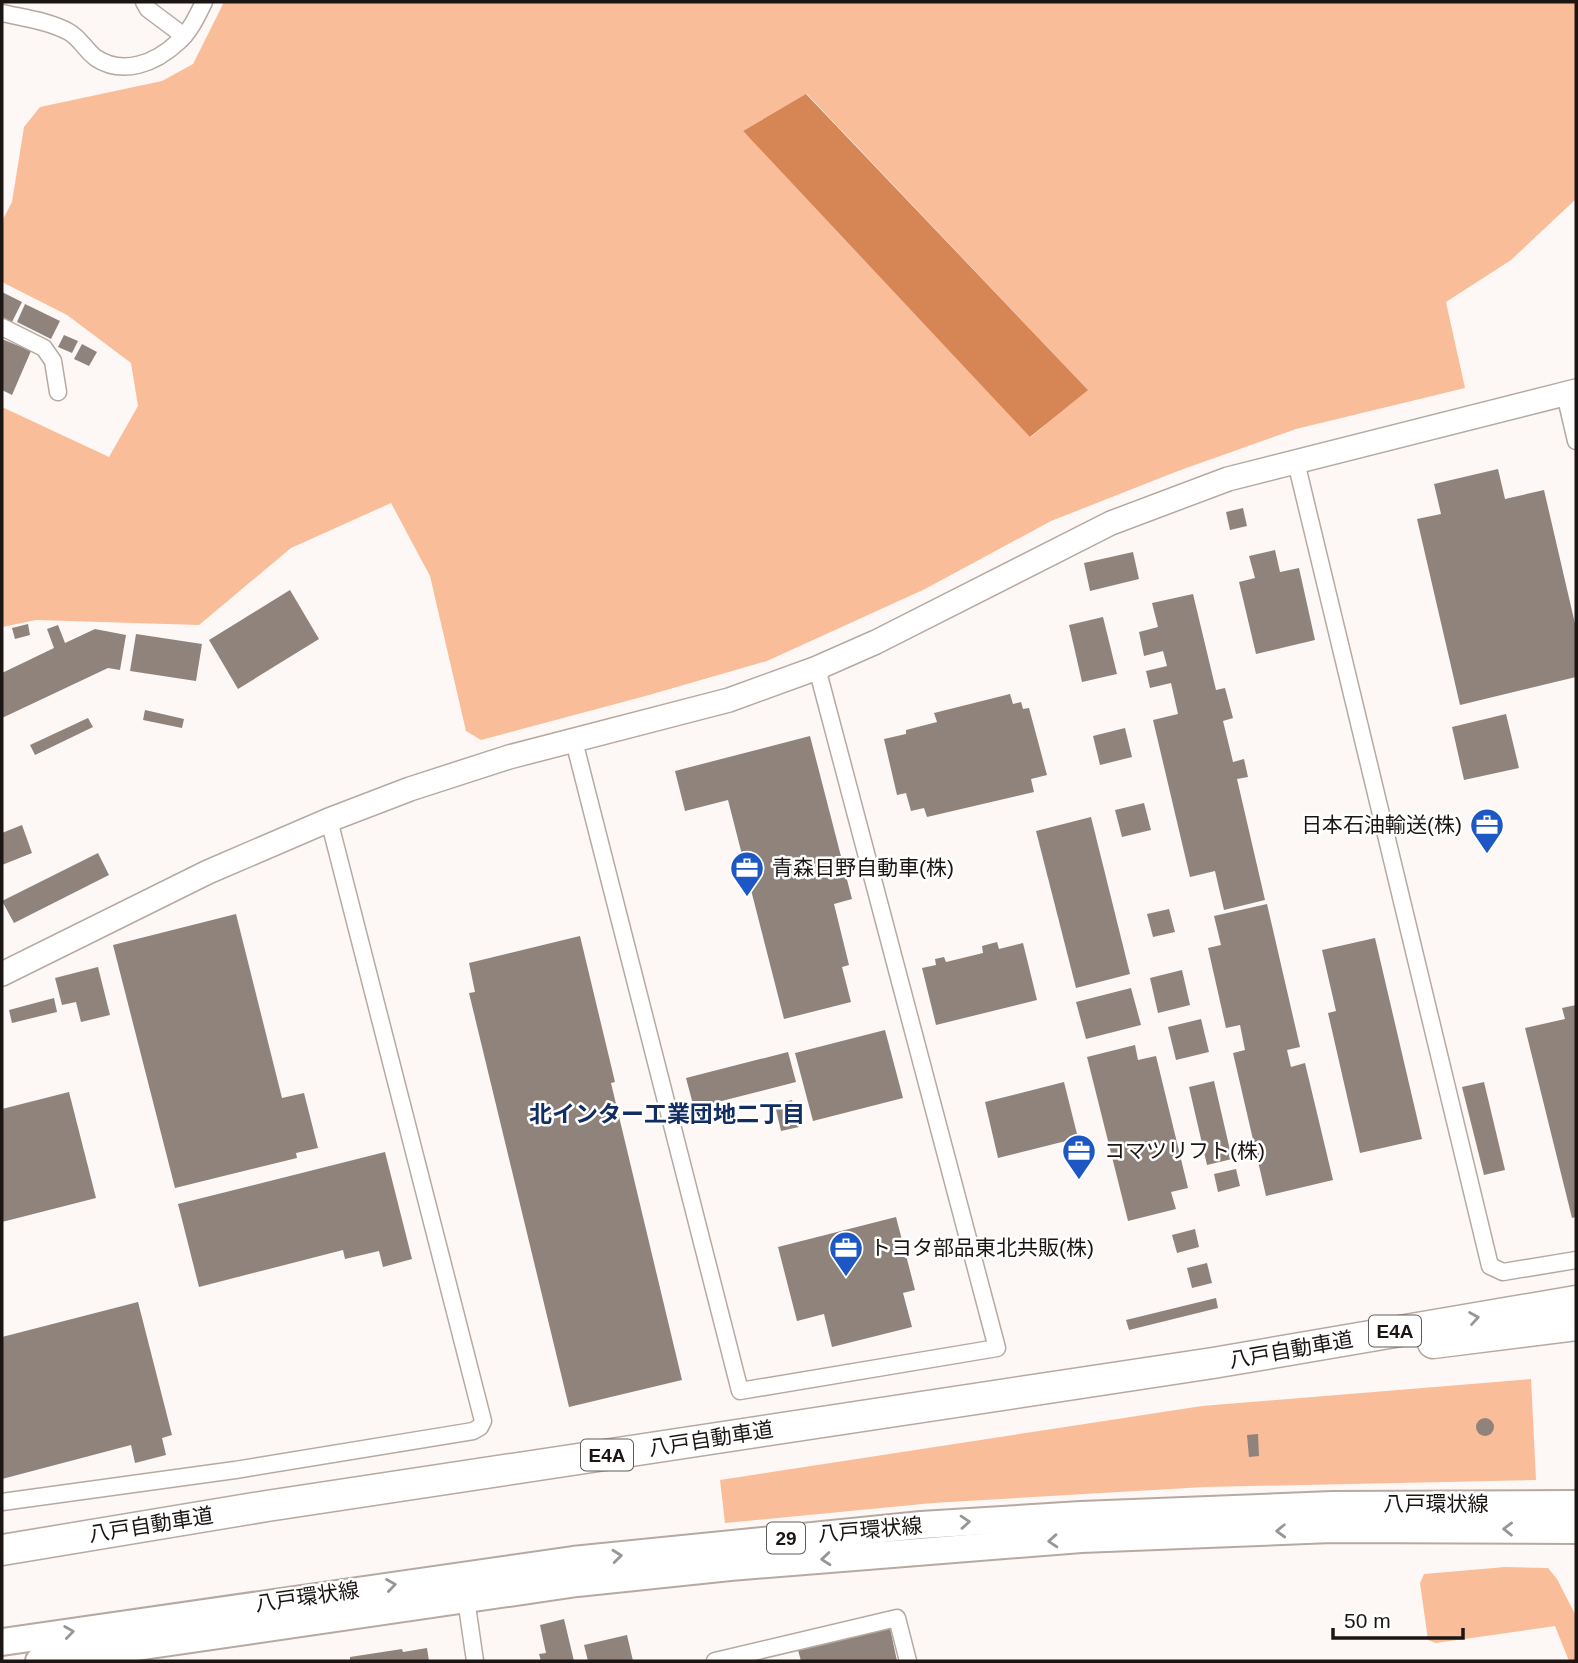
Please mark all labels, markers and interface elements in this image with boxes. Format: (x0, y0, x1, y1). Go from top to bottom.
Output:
office icon: 日本石油輸送(株) (1468, 806, 1506, 855)
place label: 日本石油輸送(株) (1301, 813, 1462, 836)
office icon: 青森日野自動車(株) (728, 849, 766, 898)
place label: 青森日野自動車(株) (772, 856, 954, 879)
district label: 北インター工業団地二丁目 (529, 1101, 805, 1127)
office icon: コマツリフト(株) (1060, 1132, 1098, 1181)
place label: コマツリフト(株) (1104, 1139, 1265, 1162)
office icon: トヨタ部品東北共販(株) (827, 1229, 865, 1278)
place label: トヨタ部品東北共販(株) (870, 1236, 1094, 1259)
one-way arrow (1468, 1311, 1480, 1326)
road number: E4A (1369, 1316, 1421, 1346)
street label: 八戸自動車道 (1227, 1327, 1355, 1372)
street label: 八戸自動車道 (647, 1417, 775, 1460)
road number: E4A (581, 1440, 633, 1470)
street label: 八戸環状線 (1384, 1492, 1489, 1515)
street label: 八戸自動車道 (87, 1503, 215, 1546)
street label: 八戸環状線 (817, 1513, 923, 1546)
one-way arrow (960, 1515, 971, 1530)
one-way arrow (1502, 1521, 1513, 1537)
road number: 29 (767, 1522, 805, 1554)
one-way arrow (1275, 1523, 1286, 1538)
one-way arrow (1048, 1533, 1059, 1548)
one-way arrow (611, 1548, 623, 1563)
one-way arrow (821, 1551, 832, 1566)
street label: 八戸環状線 (253, 1578, 361, 1615)
one-way arrow (386, 1578, 397, 1593)
scale bar (1333, 1596, 1462, 1640)
text: 50 m (1344, 1609, 1391, 1632)
one-way arrow (63, 1625, 75, 1640)

